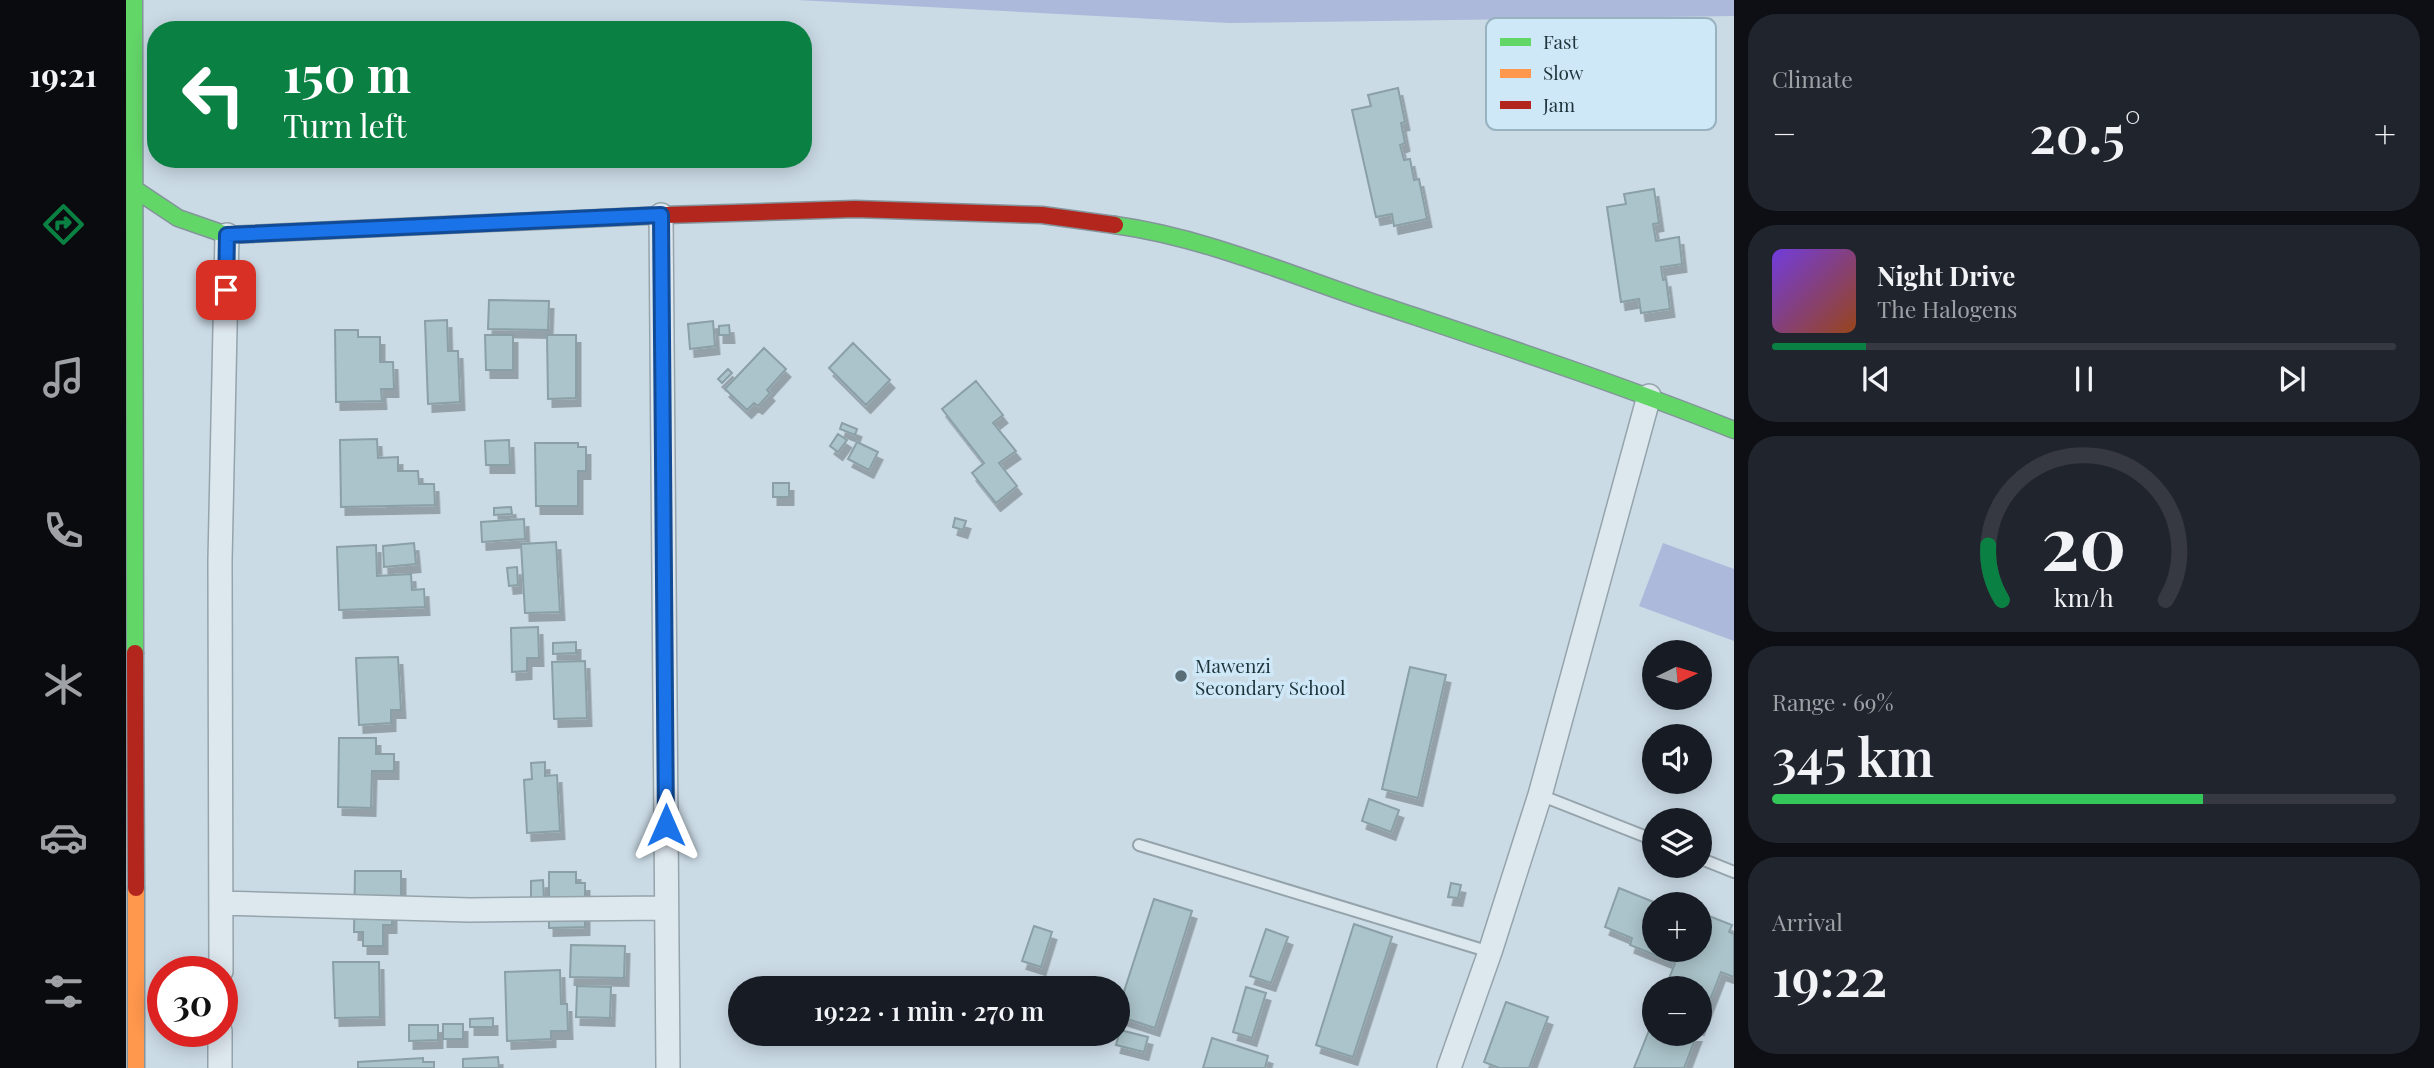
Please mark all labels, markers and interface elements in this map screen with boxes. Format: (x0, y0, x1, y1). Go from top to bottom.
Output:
legend (1486, 18, 1716, 130)
text: Fast (1543, 28, 1579, 54)
text: 150 m (283, 40, 411, 105)
icon: left (168, 49, 259, 140)
text: 19:21 (29, 52, 97, 95)
text: Slow (1543, 59, 1584, 85)
text: Climate (1772, 63, 1853, 94)
text: Jam (1542, 91, 1575, 117)
text: 20.5° (2029, 98, 2141, 167)
text: Turn left (283, 103, 407, 146)
text: − (1772, 107, 1797, 158)
text: + (2374, 107, 2396, 158)
icon: directions (39, 200, 88, 249)
text: Night Drive (1877, 258, 2015, 293)
pin (196, 260, 256, 320)
icon: arrive (207, 271, 245, 309)
text: The Halogens (1877, 293, 2017, 324)
icon: music (39, 353, 88, 402)
icon: previous (1857, 360, 1895, 398)
icon: pause (2065, 360, 2103, 398)
icon: next (2273, 360, 2311, 398)
text: 20 (2041, 491, 2127, 588)
icon: phone (39, 506, 88, 555)
text: km/h (2054, 580, 2114, 613)
north arrow (1642, 640, 1712, 710)
map controls (1642, 640, 1712, 1046)
place label: Mawenzi Secondary School (1195, 652, 1346, 700)
icon: climate (39, 660, 88, 709)
marker: Mawenzi Secondary School (1173, 668, 1189, 684)
text: Range · 69% (1772, 686, 1894, 717)
text: 345 km (1772, 721, 1934, 790)
button: sound (1642, 724, 1712, 794)
position arrow (629, 788, 703, 862)
button: layers (1642, 808, 1712, 878)
icon: car (39, 813, 88, 862)
button: + (1642, 892, 1712, 962)
text: Arrival (1772, 906, 1843, 937)
text: 19:22 (1772, 941, 1887, 1010)
speed limit sign: 30 (147, 956, 238, 1047)
icon: filters (39, 967, 88, 1016)
button: − (1642, 976, 1712, 1046)
text: 19:22 · 1 min · 270 m (814, 993, 1044, 1028)

